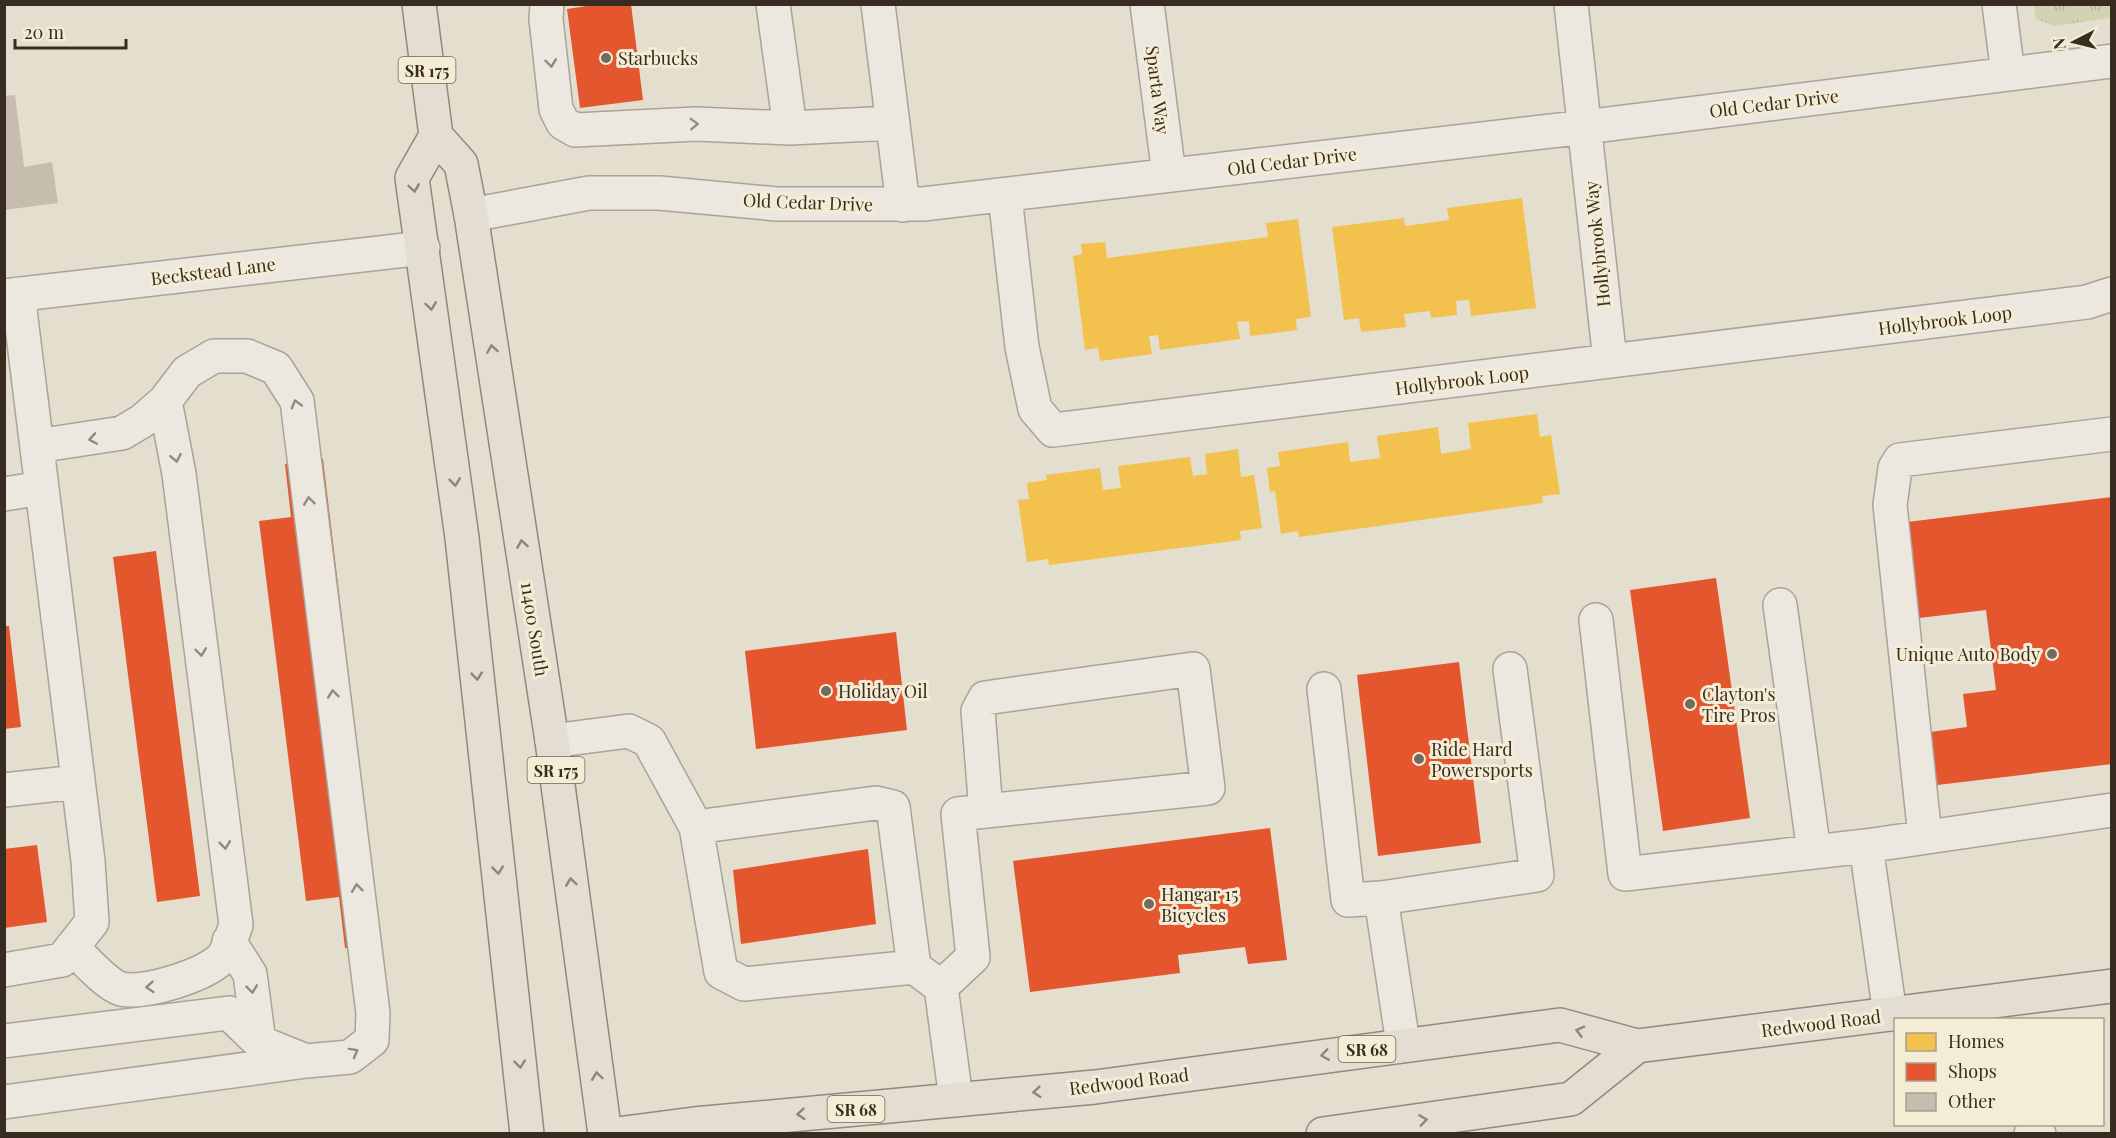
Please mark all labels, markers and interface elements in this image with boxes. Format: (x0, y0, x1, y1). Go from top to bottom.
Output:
scale bar (15, 12, 126, 50)
north arrow (2044, 12, 2104, 72)
text: 20 m (24, 20, 64, 44)
text: N (2047, 36, 2070, 51)
street label: Sparta Way (1141, 44, 1175, 136)
place label: Starbucks (618, 46, 698, 70)
marker: Starbucks (599, 51, 613, 65)
road number: SR 175 (398, 57, 456, 83)
one-way arrow (544, 58, 556, 67)
street label: Old Cedar Drive (1708, 83, 1840, 123)
one-way arrow (689, 118, 698, 130)
street label: Old Cedar Drive (1226, 141, 1358, 181)
street label: Hollybrook Way (1578, 180, 1616, 308)
one-way arrow (407, 183, 419, 193)
street label: Old Cedar Drive (743, 188, 873, 216)
street label: Beckstead Lane (149, 251, 277, 291)
street label: Hollybrook Loop (1877, 300, 2013, 340)
one-way arrow (424, 302, 436, 311)
one-way arrow (486, 345, 499, 355)
street label: Hollybrook Loop (1394, 360, 1530, 400)
one-way arrow (291, 399, 303, 410)
one-way arrow (88, 432, 98, 444)
one-way arrow (169, 453, 182, 463)
one-way arrow (448, 478, 460, 487)
one-way arrow (303, 496, 316, 505)
one-way arrow (517, 539, 529, 548)
street label: 11400 South (516, 580, 554, 678)
place label: Unique Auto Body (1896, 642, 2040, 666)
one-way arrow (194, 647, 207, 656)
marker: Unique Auto Body (2045, 647, 2059, 661)
one-way arrow (470, 671, 483, 681)
place label: Holiday Oil (838, 679, 928, 703)
place label: Clayton's Tire Pros (1702, 682, 1776, 727)
marker: Holiday Oil (819, 684, 833, 698)
one-way arrow (327, 690, 340, 699)
marker: Clayton's Tire Pros (1683, 697, 1697, 711)
place label: Ride Hard Powersports (1431, 737, 1533, 782)
marker: Ride Hard Powersports (1412, 752, 1426, 766)
road number: SR 175 (528, 757, 584, 783)
one-way arrow (219, 840, 231, 850)
one-way arrow (492, 865, 504, 874)
one-way arrow (566, 878, 578, 887)
place label: Hangar 15 Bicycles (1161, 882, 1238, 927)
one-way arrow (352, 883, 364, 892)
marker: Hangar 15 Bicycles (1142, 897, 1156, 911)
one-way arrow (146, 980, 155, 993)
one-way arrow (245, 984, 258, 993)
street label: Redwood Road (1760, 1004, 1883, 1042)
legend (1894, 1018, 2104, 1126)
one-way arrow (1576, 1025, 1586, 1038)
text: Homes (1948, 1029, 2004, 1053)
road number: SR 68 (1338, 1036, 1396, 1062)
one-way arrow (348, 1048, 358, 1059)
one-way arrow (1321, 1049, 1330, 1061)
one-way arrow (513, 1059, 526, 1068)
text: Shops (1948, 1059, 1997, 1083)
street label: Redwood Road (1068, 1062, 1191, 1100)
one-way arrow (592, 1071, 604, 1080)
one-way arrow (1033, 1085, 1042, 1098)
text: Other (1948, 1089, 1995, 1113)
road number: SR 68 (828, 1096, 884, 1122)
one-way arrow (797, 1107, 806, 1120)
one-way arrow (1418, 1114, 1427, 1126)

